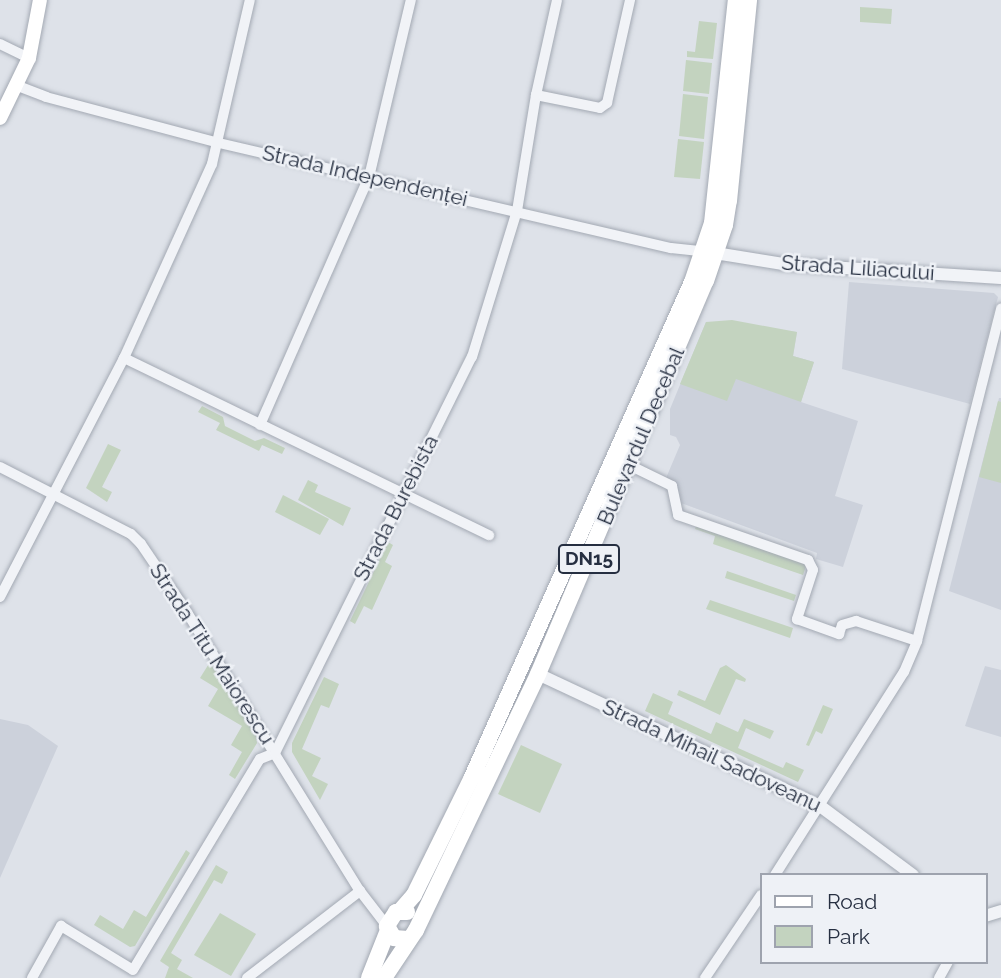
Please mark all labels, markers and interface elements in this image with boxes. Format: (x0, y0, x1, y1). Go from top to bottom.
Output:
street label: Strada Independenței (260, 140, 470, 212)
street label: Strada Liliacului (781, 250, 935, 286)
street label: Bulevardul Decebal (592, 343, 690, 529)
street label: Strada Burebista (348, 431, 444, 585)
road number: DN15 (558, 544, 620, 574)
street label: Strada Titu Maiorescu (144, 559, 280, 749)
street label: Strada Mihail Sadoveanu (598, 694, 826, 818)
legend (760, 873, 987, 964)
text: Road (827, 889, 877, 914)
text: Park (827, 924, 870, 949)

